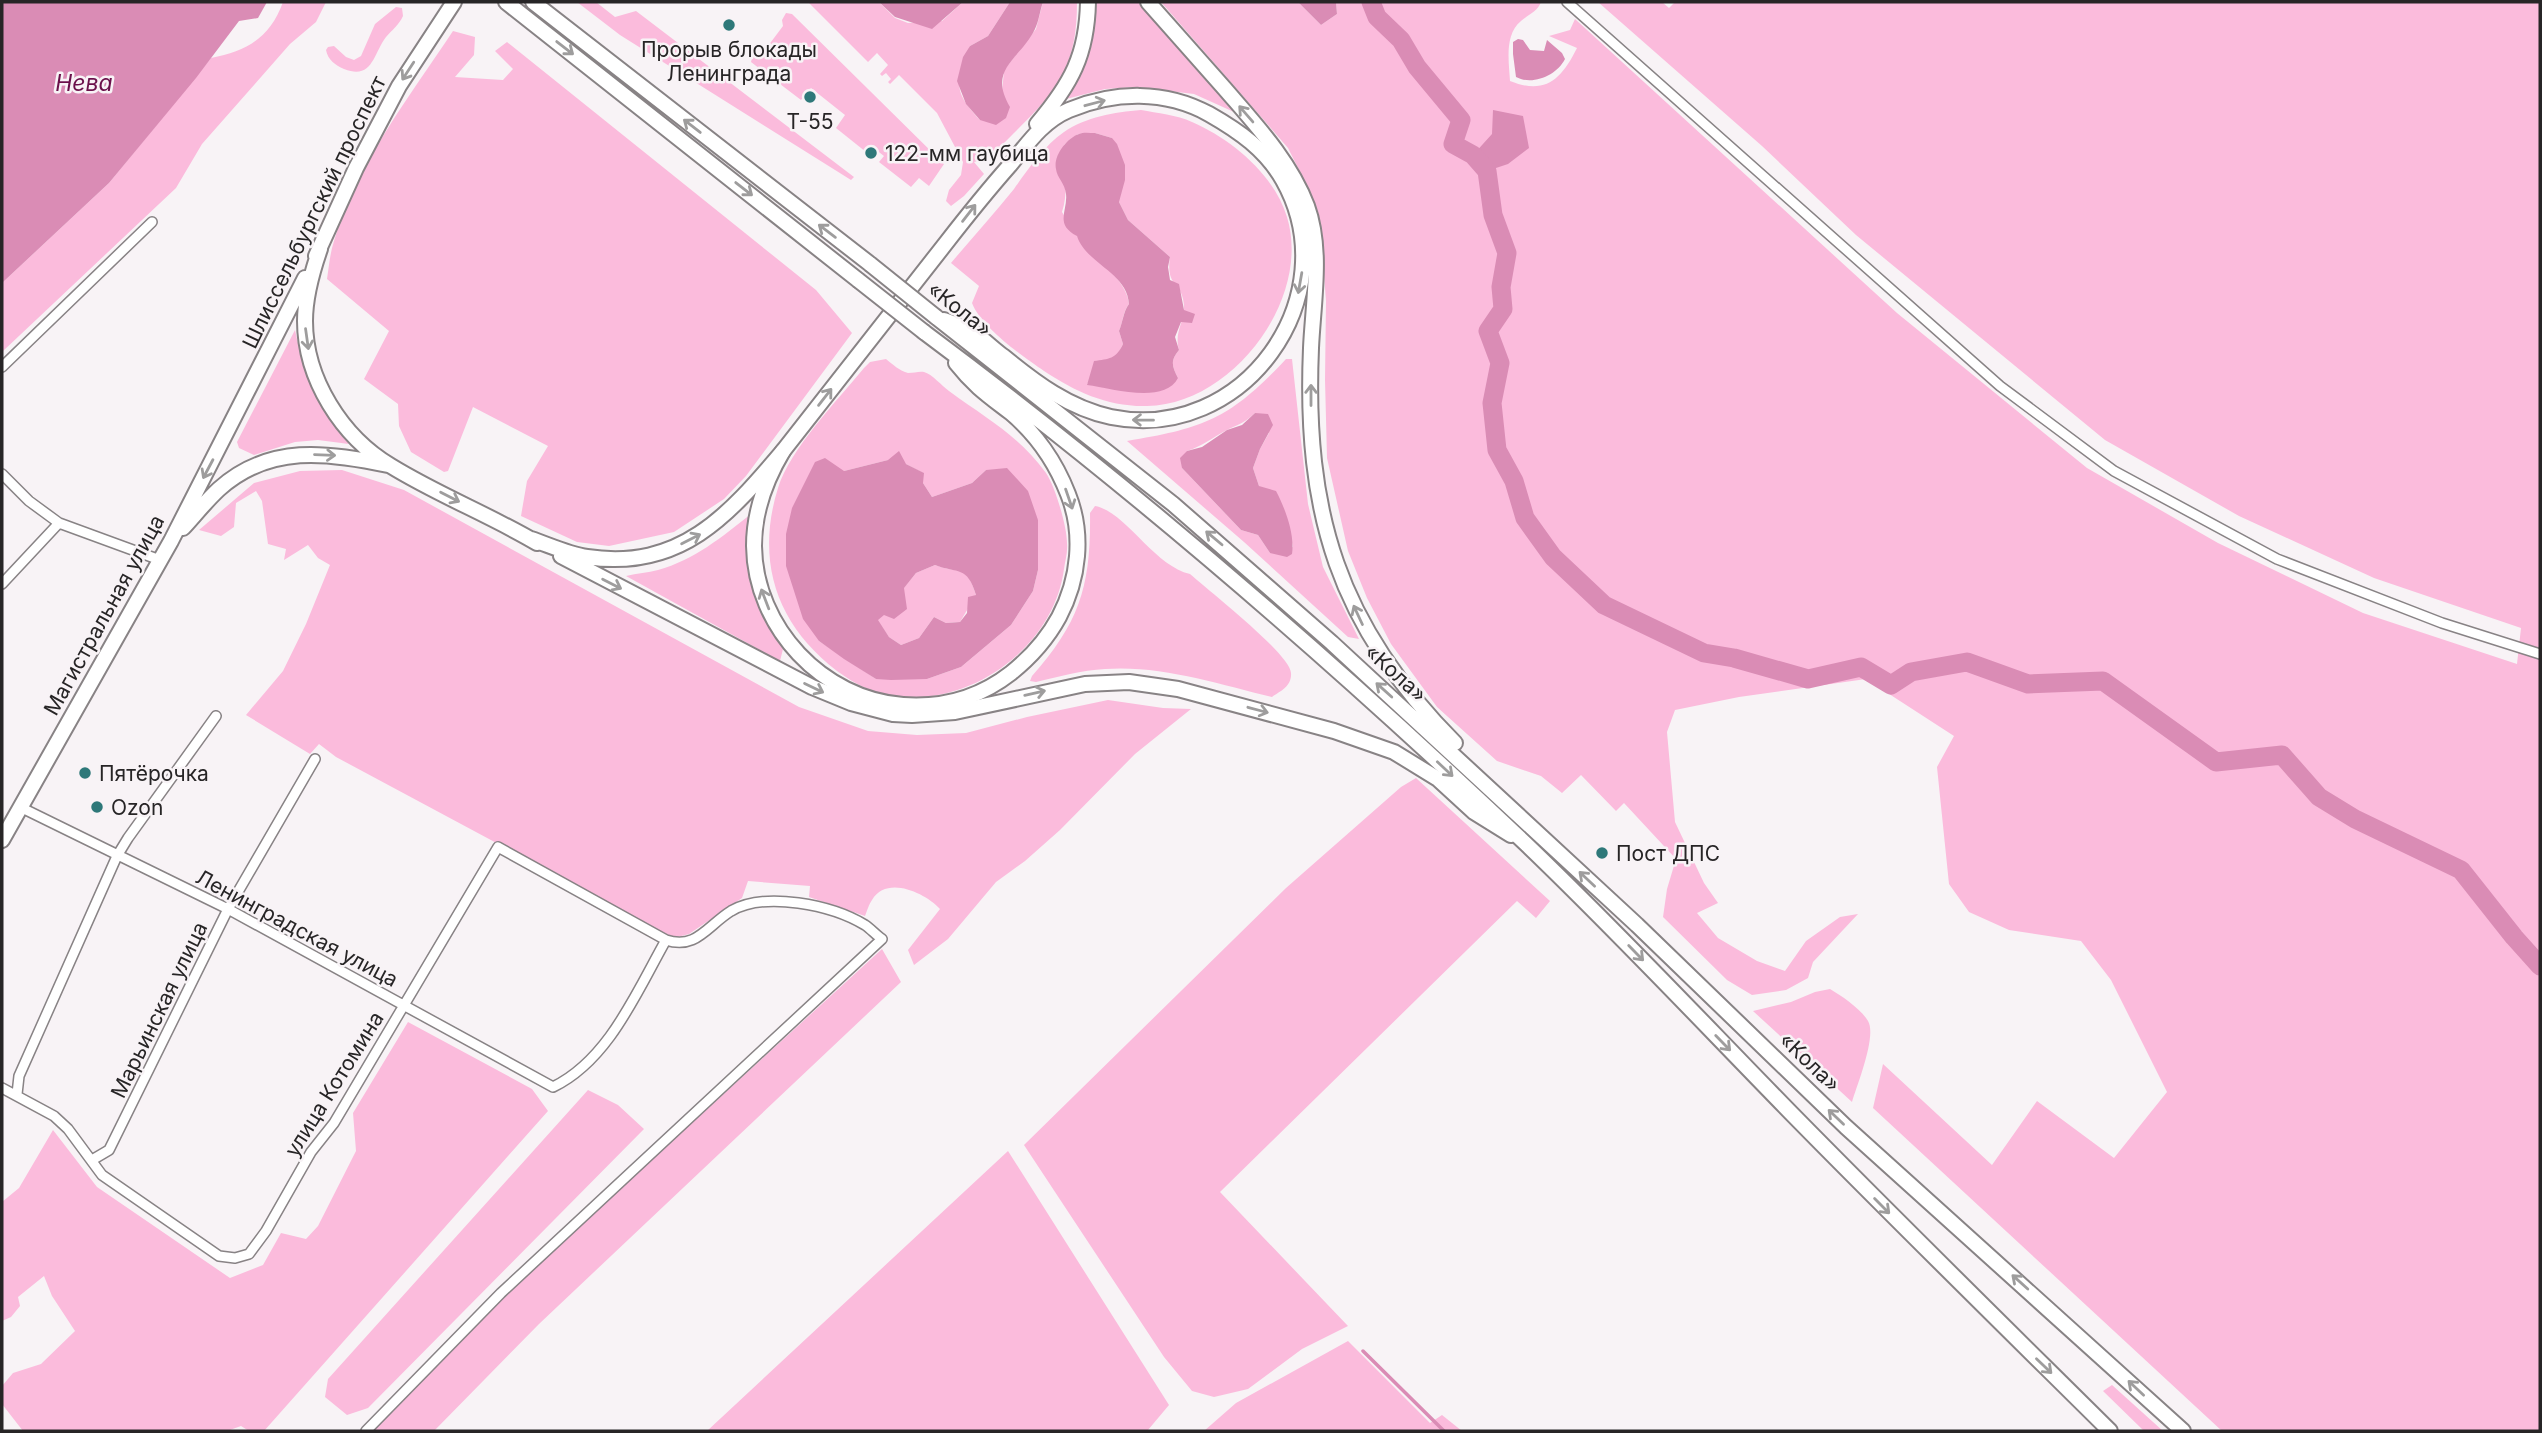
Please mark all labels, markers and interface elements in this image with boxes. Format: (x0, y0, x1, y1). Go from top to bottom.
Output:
marker: Прорыв блокады Ленинграда (721, 17, 737, 33)
place label: Прорыв блокады Ленинграда (641, 37, 817, 86)
one-way arrow (555, 41, 574, 56)
one-way arrow (401, 61, 416, 80)
water label: Нева (55, 69, 113, 97)
street label: Шлиссельбургский проспект (237, 71, 391, 352)
marker: Т-55 (802, 89, 818, 105)
one-way arrow (1084, 95, 1106, 108)
one-way arrow (1238, 106, 1255, 123)
place label: Т-55 (786, 109, 834, 134)
one-way arrow (683, 119, 702, 134)
place label: 122-мм гаубица (885, 141, 1049, 166)
marker: 122-мм гаубица (863, 145, 879, 161)
one-way arrow (734, 181, 753, 196)
one-way arrow (962, 205, 977, 223)
one-way arrow (819, 224, 837, 239)
one-way arrow (1293, 271, 1306, 294)
street label: «Кола» (923, 276, 997, 342)
one-way arrow (301, 328, 314, 350)
one-way arrow (1304, 384, 1318, 407)
one-way arrow (817, 389, 832, 407)
one-way arrow (1132, 413, 1155, 427)
one-way arrow (313, 448, 336, 461)
one-way arrow (201, 459, 215, 479)
one-way arrow (1063, 488, 1076, 510)
one-way arrow (439, 490, 460, 504)
street label: Магистральная улица (39, 511, 169, 719)
one-way arrow (1205, 530, 1223, 546)
one-way arrow (680, 531, 701, 545)
one-way arrow (601, 577, 622, 591)
one-way arrow (758, 589, 771, 610)
one-way arrow (1351, 605, 1364, 626)
street label: «Кола» (1360, 639, 1432, 707)
one-way arrow (803, 681, 824, 695)
one-way arrow (1375, 682, 1393, 698)
one-way arrow (1023, 686, 1046, 700)
one-way arrow (1247, 704, 1269, 717)
place label: Пятёрочка (99, 761, 209, 786)
one-way arrow (1436, 761, 1453, 778)
marker: Пятёрочка (77, 765, 93, 781)
place label: Ozon (111, 795, 163, 820)
marker: Ozon (89, 799, 105, 815)
place label: Пост ДПС (1616, 841, 1720, 866)
marker: Пост ДПС (1594, 845, 1610, 861)
street label: Ленинградская улица (192, 864, 402, 992)
one-way arrow (1579, 870, 1596, 887)
street label: Марьинская улица (106, 918, 212, 1102)
one-way arrow (1628, 945, 1645, 962)
street label: улица Котомина (279, 1007, 389, 1161)
street label: «Кола» (1775, 1027, 1845, 1097)
one-way arrow (1715, 1034, 1732, 1051)
one-way arrow (1828, 1108, 1845, 1125)
one-way arrow (1873, 1197, 1890, 1214)
one-way arrow (2012, 1274, 2029, 1291)
one-way arrow (2035, 1357, 2052, 1374)
one-way arrow (2128, 1379, 2145, 1396)

